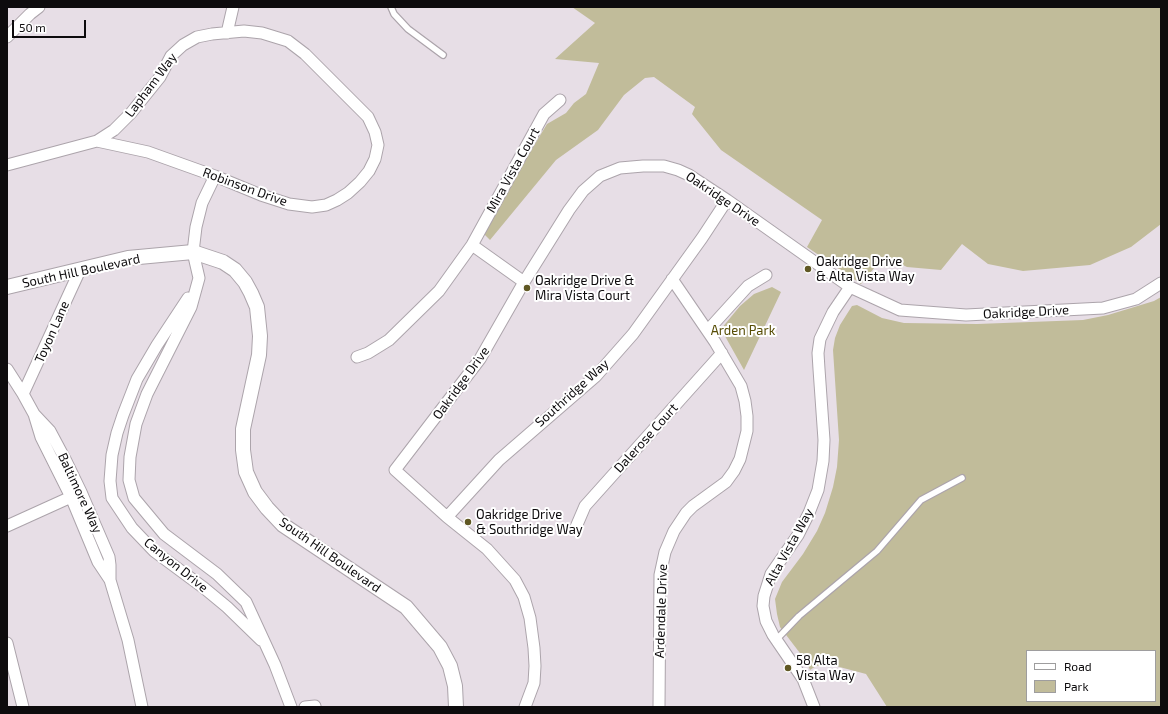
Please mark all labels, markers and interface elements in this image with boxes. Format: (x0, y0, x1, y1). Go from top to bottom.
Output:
scale bar (14, 12, 88, 38)
text: 50 m (19, 20, 46, 34)
street label: Lapham Way (122, 50, 180, 120)
street label: Mira Vista Court (483, 125, 543, 215)
street label: Robinson Drive (201, 164, 289, 210)
street label: Oakridge Drive (683, 168, 763, 230)
street label: South Hill Boulevard (21, 251, 141, 291)
place label: Oakridge Drive & Alta Vista Way (816, 254, 915, 285)
marker: Oakridge Drive & Alta Vista Way (803, 264, 813, 274)
place label: Oakridge Drive & Mira Vista Court (535, 273, 634, 304)
marker: Oakridge Drive & Mira Vista Court (522, 283, 532, 293)
street label: Toyon Lane (31, 299, 73, 365)
street label: Oakridge Drive (983, 302, 1069, 322)
park label: Arden Park (711, 323, 775, 339)
street label: Oakridge Drive (429, 344, 493, 422)
street label: Southridge Way (532, 356, 612, 430)
street label: Dalerose Court (611, 400, 681, 476)
street label: Baltimore Way (55, 450, 105, 536)
street label: Alta Vista Way (761, 506, 817, 588)
place label: Oakridge Drive & Southridge Way (476, 507, 583, 538)
street label: South Hill Boulevard (276, 514, 384, 596)
marker: Oakridge Drive & Southridge Way (463, 517, 473, 527)
street label: Canyon Drive (141, 535, 211, 595)
street label: Ardendale Drive (652, 564, 670, 658)
legend (1026, 650, 1156, 702)
place label: 58 Alta Vista Way (796, 653, 855, 684)
text: Road (1064, 659, 1092, 673)
marker: 58 Alta Vista Way (783, 663, 793, 673)
text: Park (1064, 679, 1089, 693)

